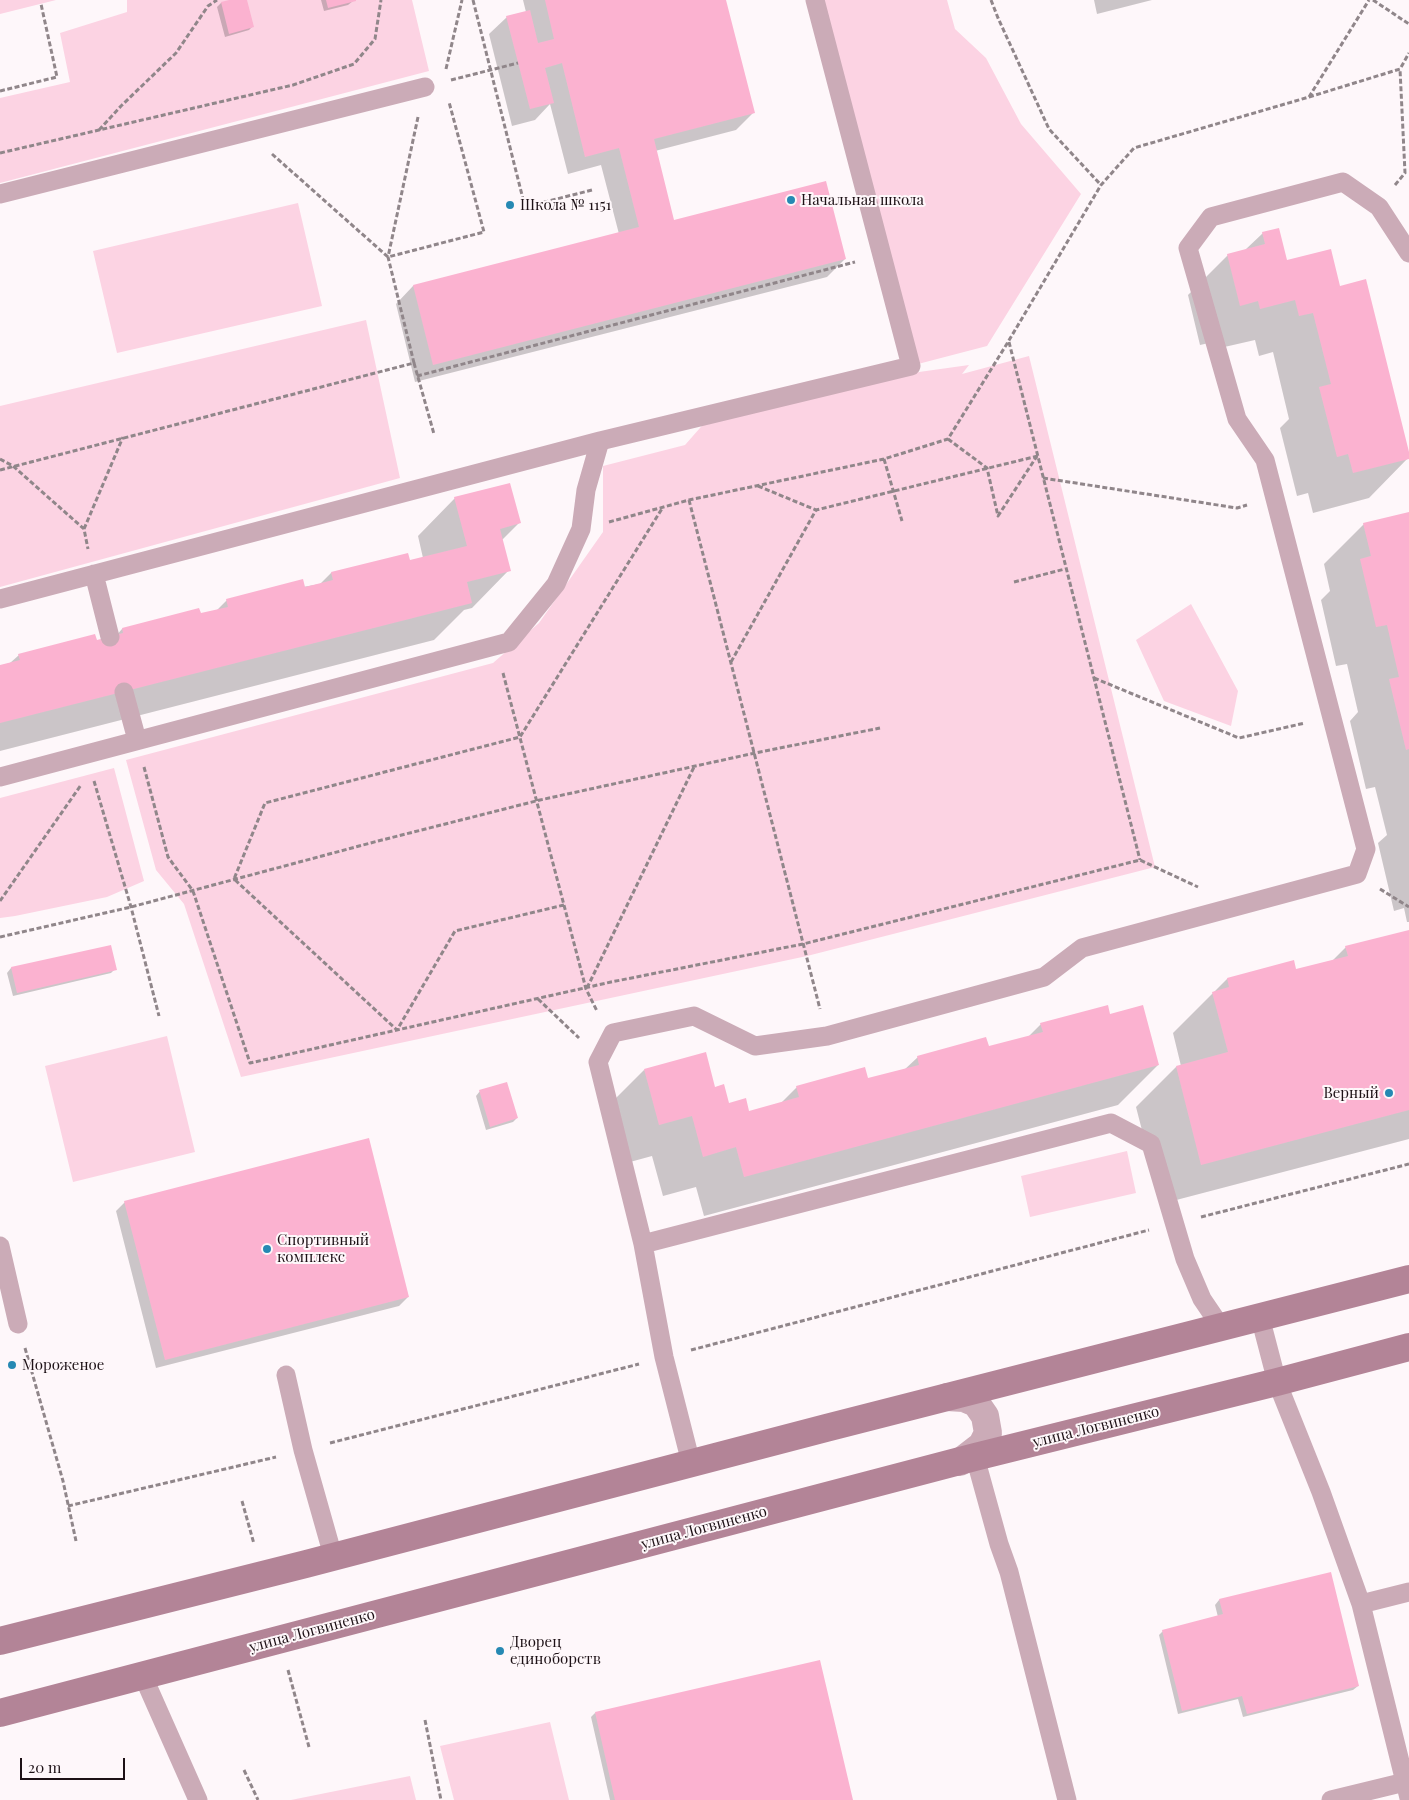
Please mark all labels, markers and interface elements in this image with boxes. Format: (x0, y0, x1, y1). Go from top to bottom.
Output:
place label: Начальная школа (801, 191, 924, 209)
marker: Начальная школа (785, 194, 797, 206)
place label: Школа № 1151 (520, 196, 611, 214)
marker: Школа № 1151 (504, 199, 516, 211)
place label: Верный (1323, 1084, 1379, 1102)
marker: Верный (1383, 1087, 1395, 1099)
place label: Спортивный комплекс (277, 1231, 369, 1266)
marker: Спортивный комплекс (261, 1243, 273, 1255)
place label: Мороженое (22, 1356, 104, 1374)
marker: Мороженое (6, 1359, 18, 1371)
street label: улица Логвиненко (1031, 1403, 1161, 1451)
street label: улица Логвиненко (639, 1503, 769, 1553)
street label: улица Логвиненко (247, 1606, 377, 1656)
place label: Дворец единоборств (510, 1633, 601, 1668)
marker: Дворец единоборств (494, 1645, 506, 1657)
scale bar (22, 1748, 128, 1780)
text: 20 m (28, 1757, 61, 1777)

